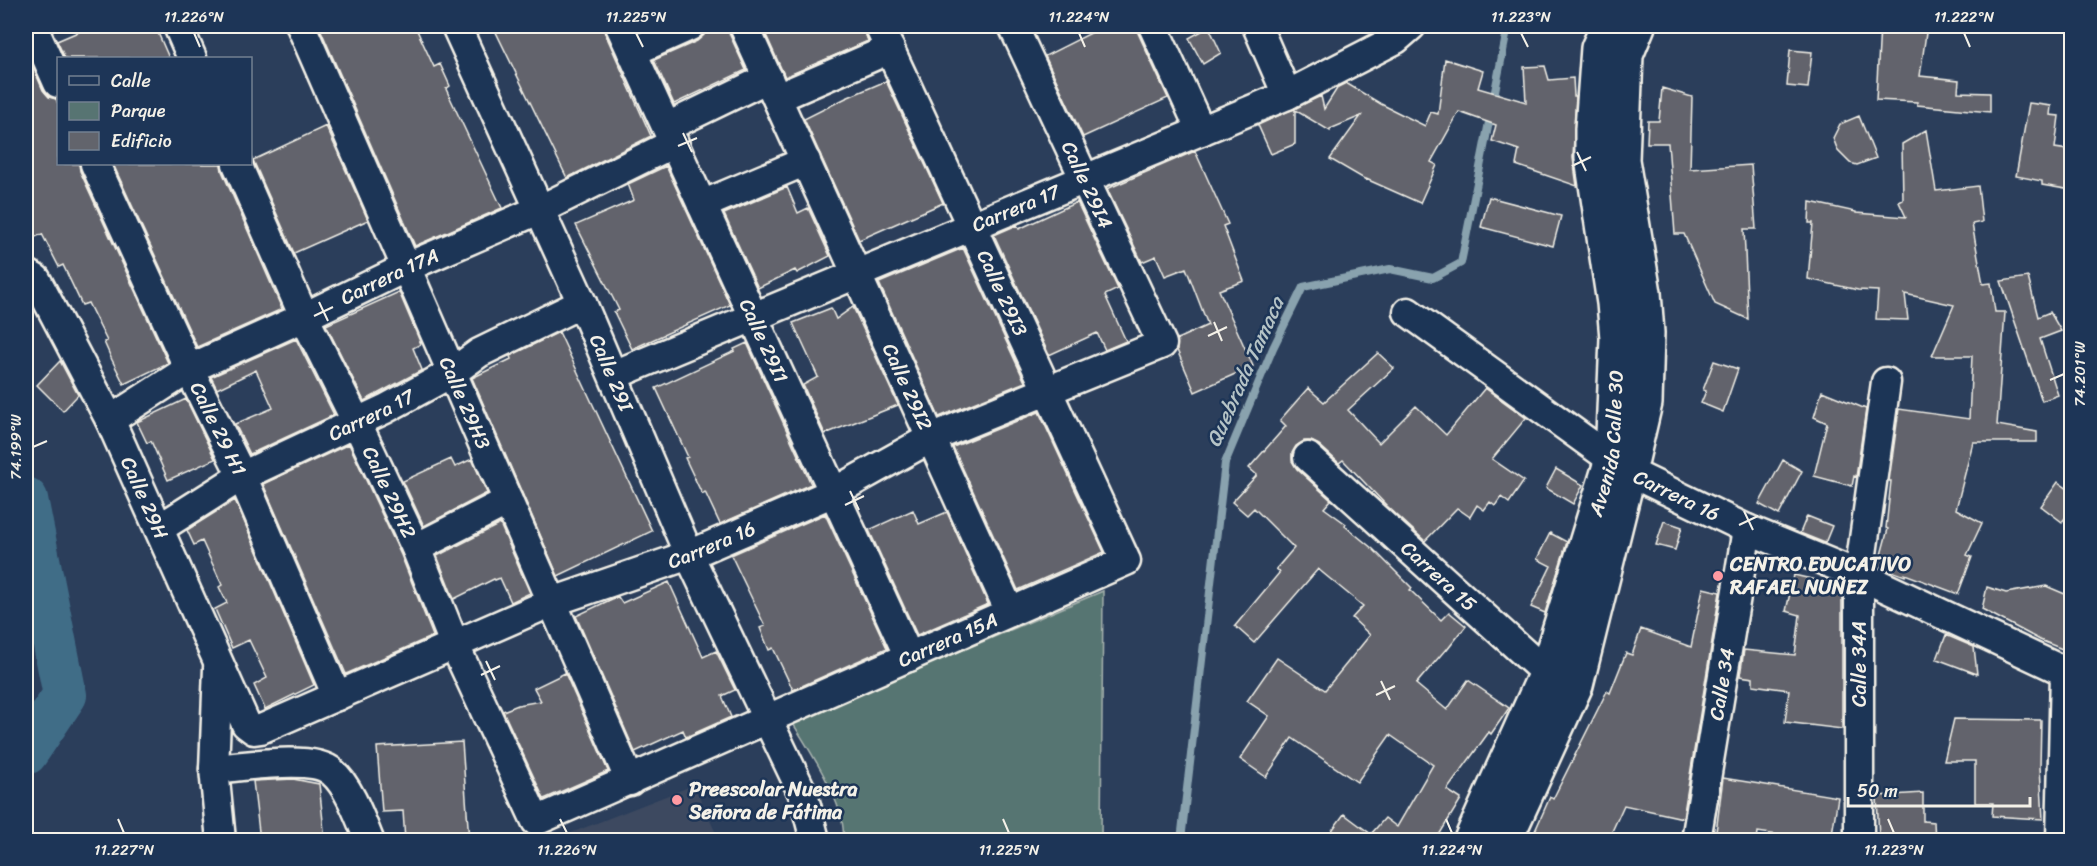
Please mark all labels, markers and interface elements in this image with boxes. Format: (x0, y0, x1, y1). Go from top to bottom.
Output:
text: 11.226°N (164, 4, 225, 30)
text: 11.225°N (606, 4, 667, 30)
text: 11.224°N (1049, 4, 1110, 30)
text: 11.223°N (1491, 4, 1551, 30)
text: 11.222°N (1934, 4, 1995, 30)
legend (57, 57, 252, 165)
text: Calle (111, 65, 151, 97)
text: Parque (111, 95, 166, 127)
text: Edificio (111, 125, 172, 157)
street label: Calle 29I4 (1051, 135, 1123, 235)
street label: Carrera 17 (966, 173, 1067, 242)
street label: Carrera 17A (334, 238, 444, 314)
street label: Calle 29I3 (967, 244, 1037, 342)
water label: Quebrada Tamaca (1195, 289, 1296, 453)
street label: Calle 29I1 (729, 292, 799, 389)
street label: Calle 29I (580, 328, 644, 418)
street label: Calle 29I2 (873, 337, 943, 436)
text: 74.201°W (2067, 341, 2093, 407)
street label: Calle 29H3 (429, 351, 501, 455)
street label: Avenida Calle 30 (1578, 369, 1633, 521)
street label: Calle 29 H1 (180, 375, 257, 482)
street label: Carrera 17 (322, 378, 422, 451)
text: 74.199°W (3, 414, 29, 480)
street label: Calle 29H2 (353, 440, 427, 545)
street label: Calle 29H (111, 451, 179, 545)
street label: Carrera 16 (1628, 459, 1726, 531)
street label: Carrera 16 (663, 511, 761, 579)
street label: Carrera 15 (1393, 532, 1485, 620)
place label: CENTRO EDUCATIVO RAFAEL NUÑEZ (1729, 547, 1911, 605)
marker: CENTRO EDUCATIVO RAFAEL NUÑEZ (1711, 569, 1725, 583)
street label: Carrera 15A (892, 602, 1004, 677)
street label: Calle 34A (1842, 621, 1877, 707)
street label: Calle 34 (1698, 645, 1745, 723)
scale bar (1848, 770, 2030, 808)
place label: Preescolar Nuestra Señora de Fátima (688, 772, 858, 830)
text: 50 m (1857, 775, 1898, 807)
marker: Preescolar Nuestra Señora de Fátima (670, 793, 684, 807)
text: 11.227°N (94, 837, 155, 863)
text: 11.226°N (537, 837, 598, 863)
text: 11.225°N (979, 837, 1040, 863)
text: 11.224°N (1422, 837, 1483, 863)
text: 11.223°N (1864, 837, 1924, 863)

